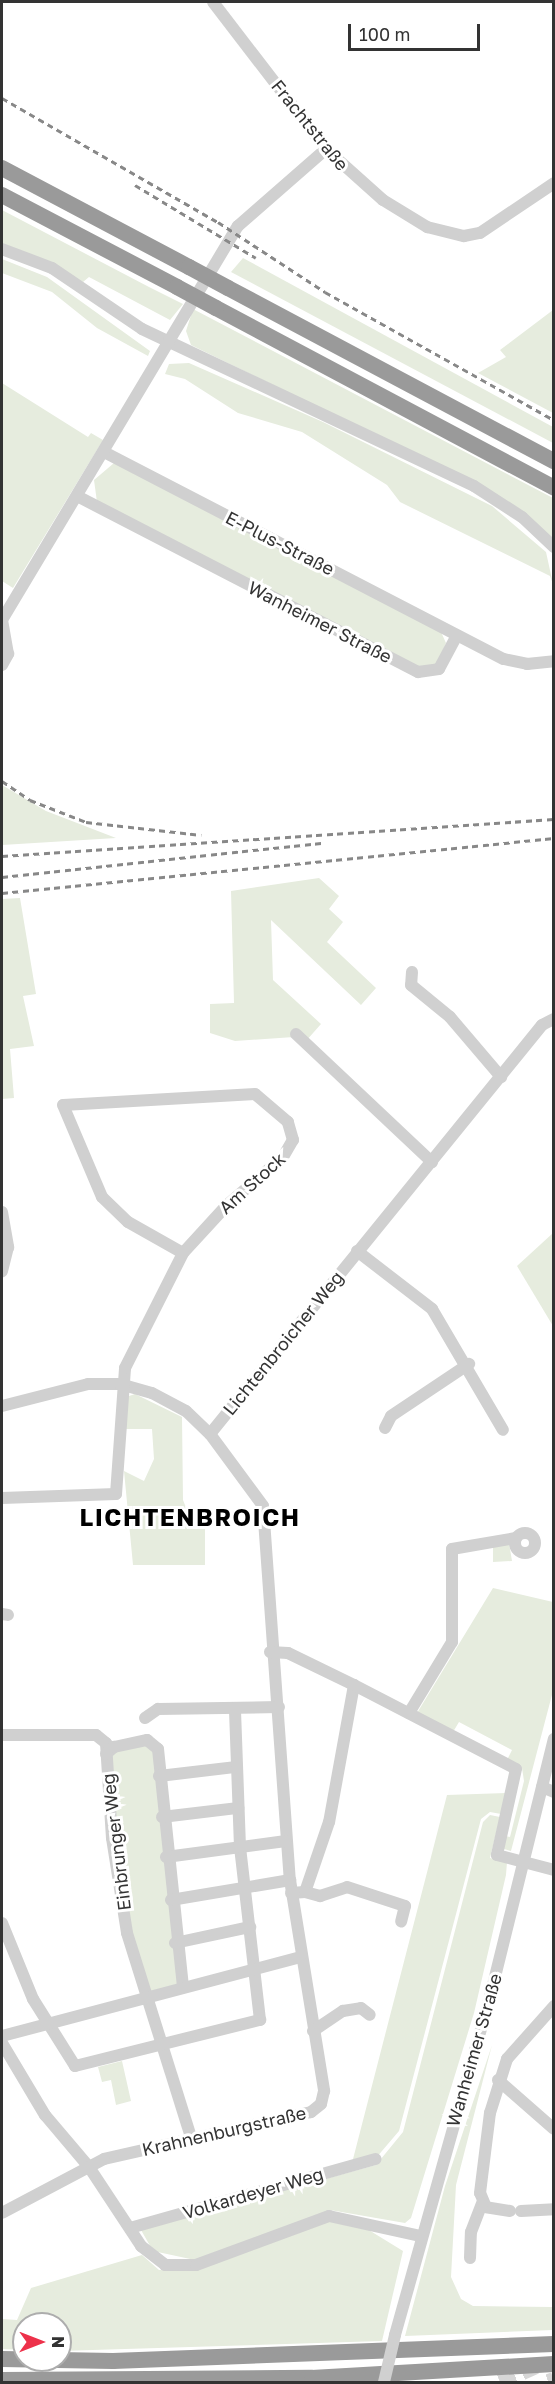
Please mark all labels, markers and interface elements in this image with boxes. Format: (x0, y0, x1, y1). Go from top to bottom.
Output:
scale bar (351, 12, 483, 50)
text: 100 m (359, 23, 410, 45)
street label: Frachtstraße (267, 75, 353, 175)
street label: E-Plus-Straße (222, 506, 338, 580)
street label: Wanheimer Straße (245, 576, 395, 668)
street label: Am Stock (214, 1148, 290, 1218)
street label: Lichtenbroicher Weg (218, 1267, 348, 1419)
district label: LICHTENBROICH (80, 1503, 300, 1531)
street label: Einbrunger Weg (97, 1772, 135, 1912)
street label: Wanheimer Straße (442, 1971, 506, 2129)
street label: Krahnenburgstraße (140, 2102, 308, 2160)
street label: Volkardeyer Weg (180, 2163, 326, 2223)
north arrow (12, 2312, 72, 2372)
text: N (48, 2336, 68, 2348)

